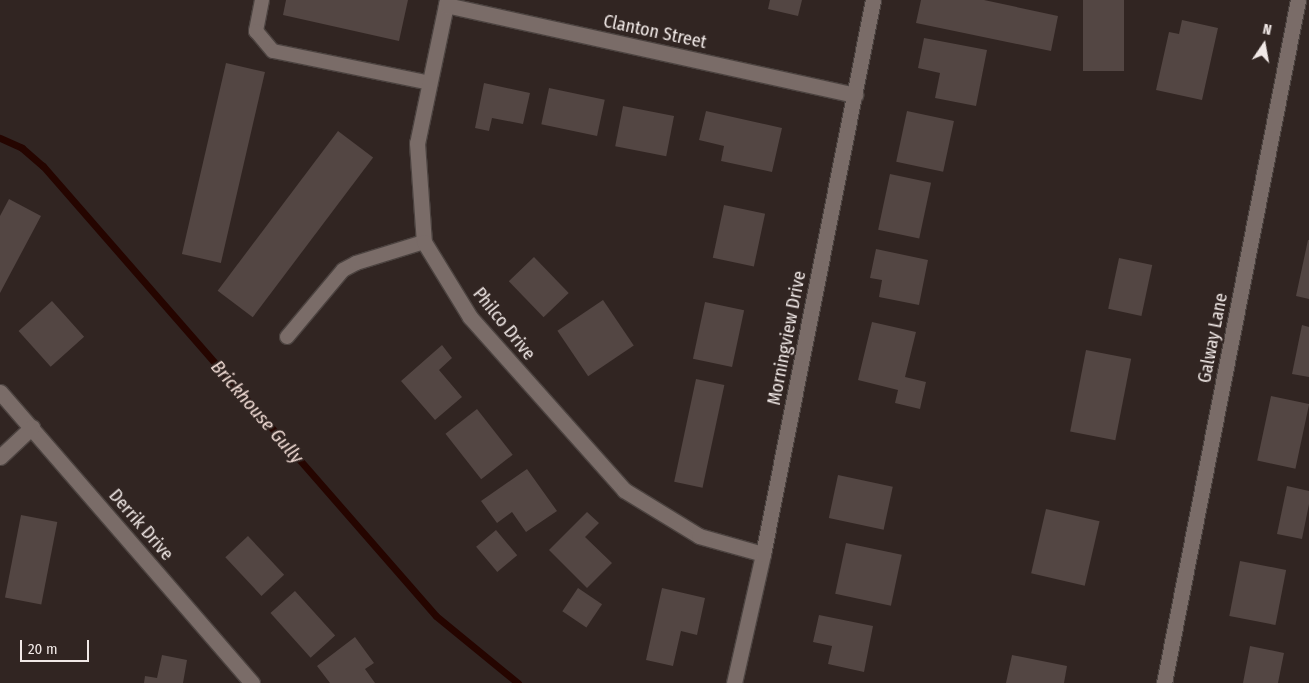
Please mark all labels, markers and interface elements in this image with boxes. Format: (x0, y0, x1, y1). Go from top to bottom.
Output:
street label: Clanton Street (601, 11, 709, 53)
north arrow (1239, 20, 1289, 70)
text: N (1261, 21, 1273, 39)
street label: Morningview Drive (763, 269, 811, 407)
street label: Philco Drive (468, 283, 540, 365)
street label: Galway Lane (1194, 291, 1232, 385)
water label: Brickhouse Gully (206, 356, 308, 468)
street label: Derrik Drive (104, 485, 178, 565)
scale bar (22, 630, 91, 662)
text: 20 m (28, 640, 58, 658)

